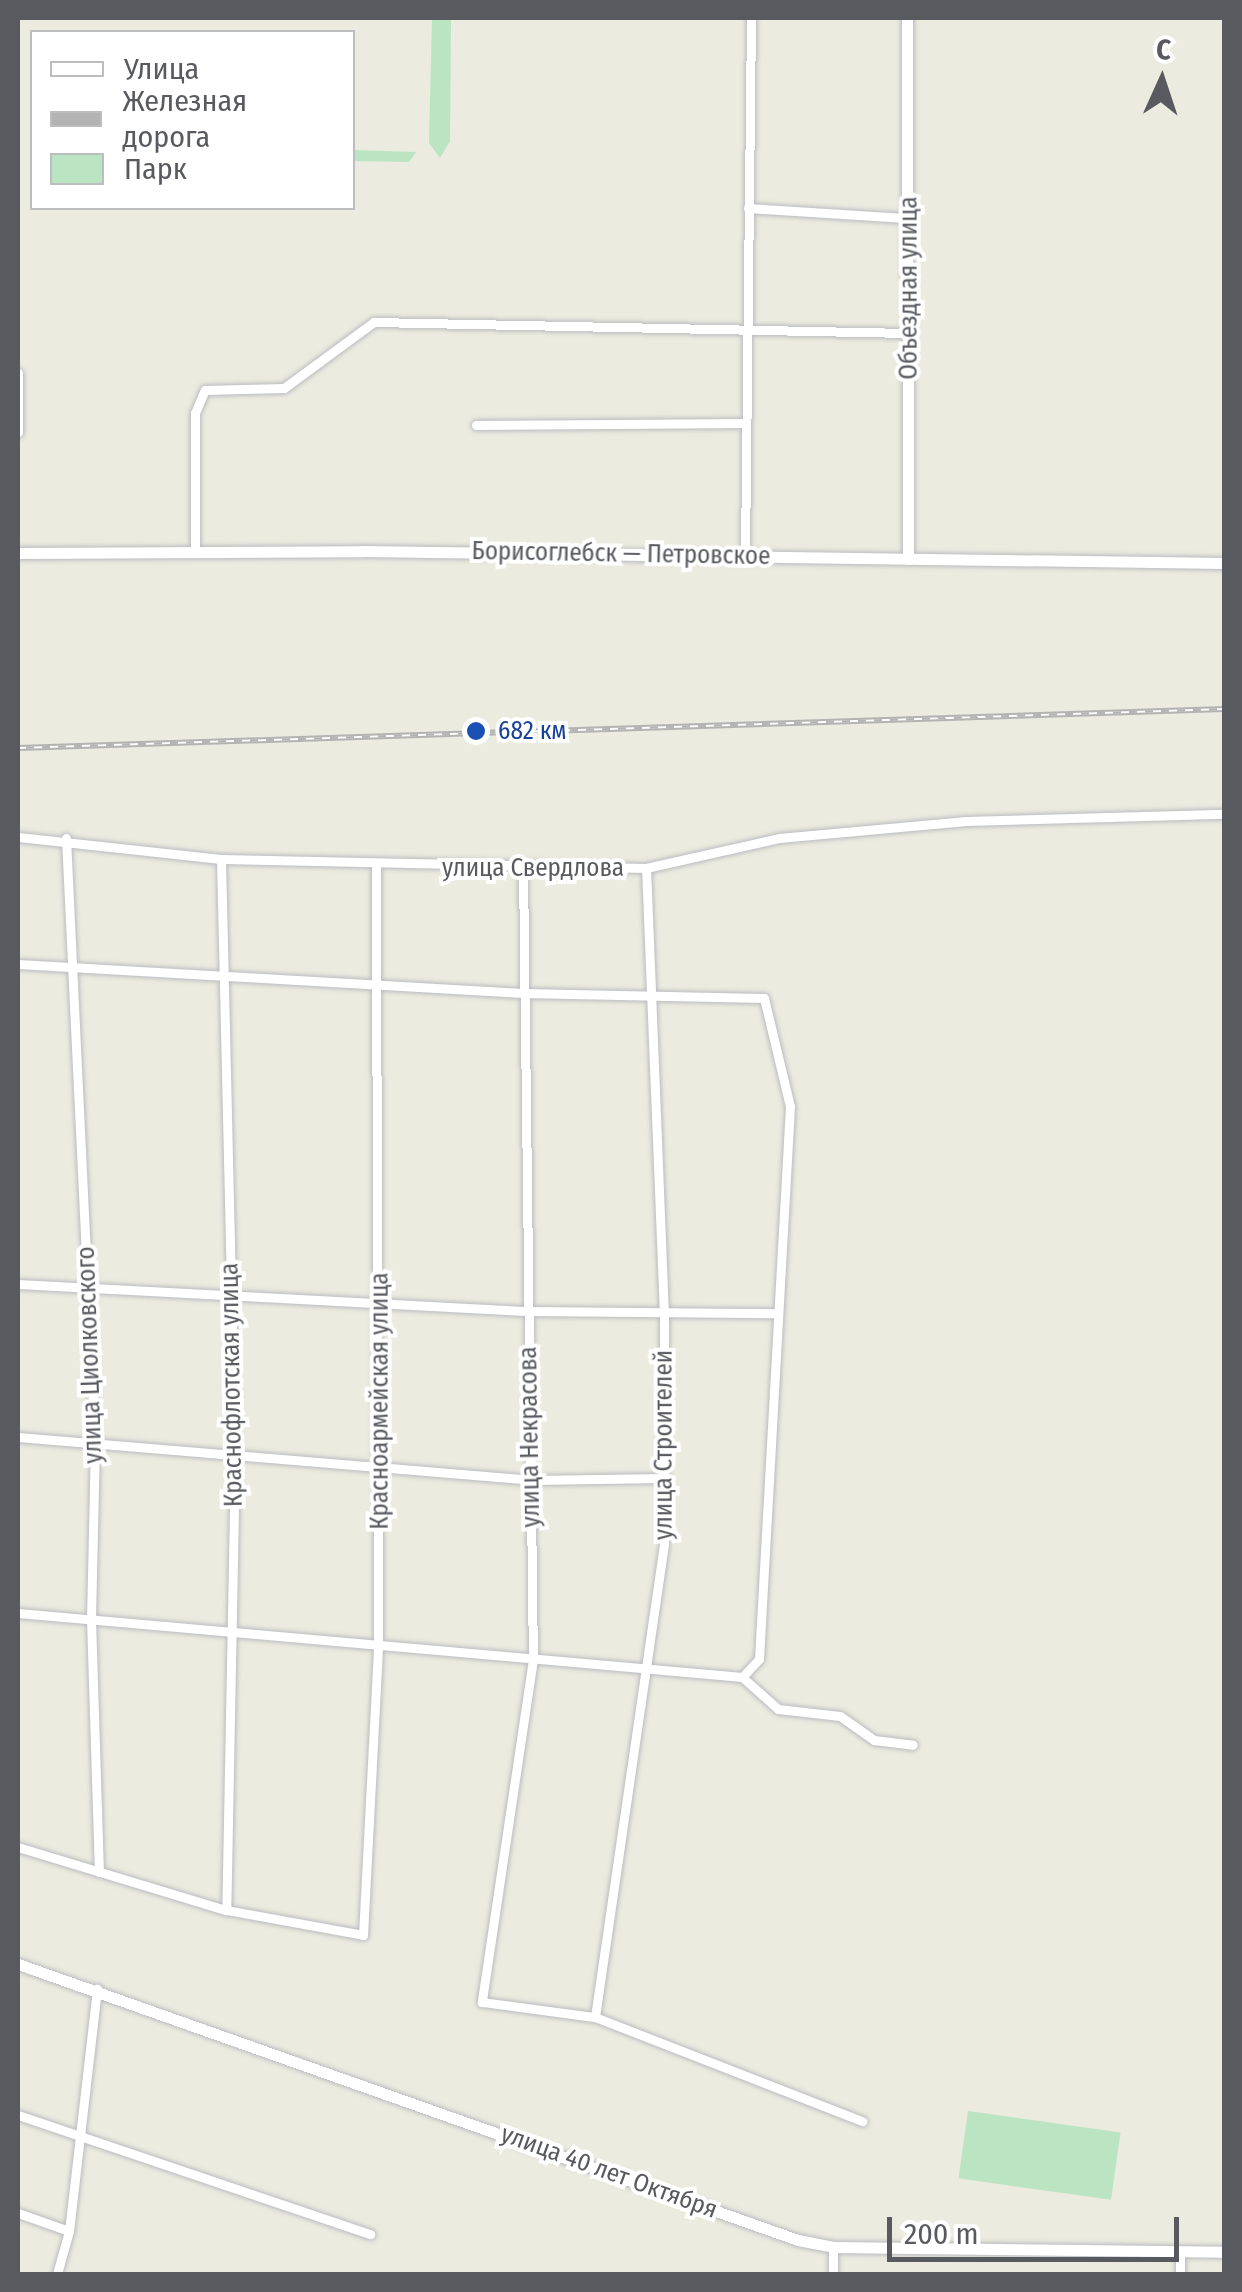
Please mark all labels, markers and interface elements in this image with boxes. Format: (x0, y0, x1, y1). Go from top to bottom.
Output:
legend (30, 30, 355, 210)
north arrow (1112, 30, 1212, 130)
text: С (1155, 33, 1172, 66)
text: Улица (124, 51, 199, 87)
text: Железная дорога (122, 83, 247, 155)
text: Парк (124, 151, 187, 187)
street label: Объездная улица (894, 196, 924, 380)
street label: Борисоглебск — Петровское (471, 536, 771, 572)
place label: 682 км (498, 716, 567, 746)
marker: 682 км (463, 718, 489, 744)
street label: улица Свердлова (442, 853, 624, 883)
street label: улица Циолковского (71, 1246, 109, 1464)
street label: Краснофлотская улица (215, 1263, 249, 1507)
street label: Красноармейская улица (365, 1272, 395, 1530)
street label: улица Некрасова (513, 1346, 547, 1528)
street label: улица Строителей (649, 1350, 679, 1540)
street label: улица 40 лет Октября (497, 2119, 721, 2225)
scale bar (892, 2197, 1184, 2259)
text: 200 m (904, 2216, 979, 2252)

